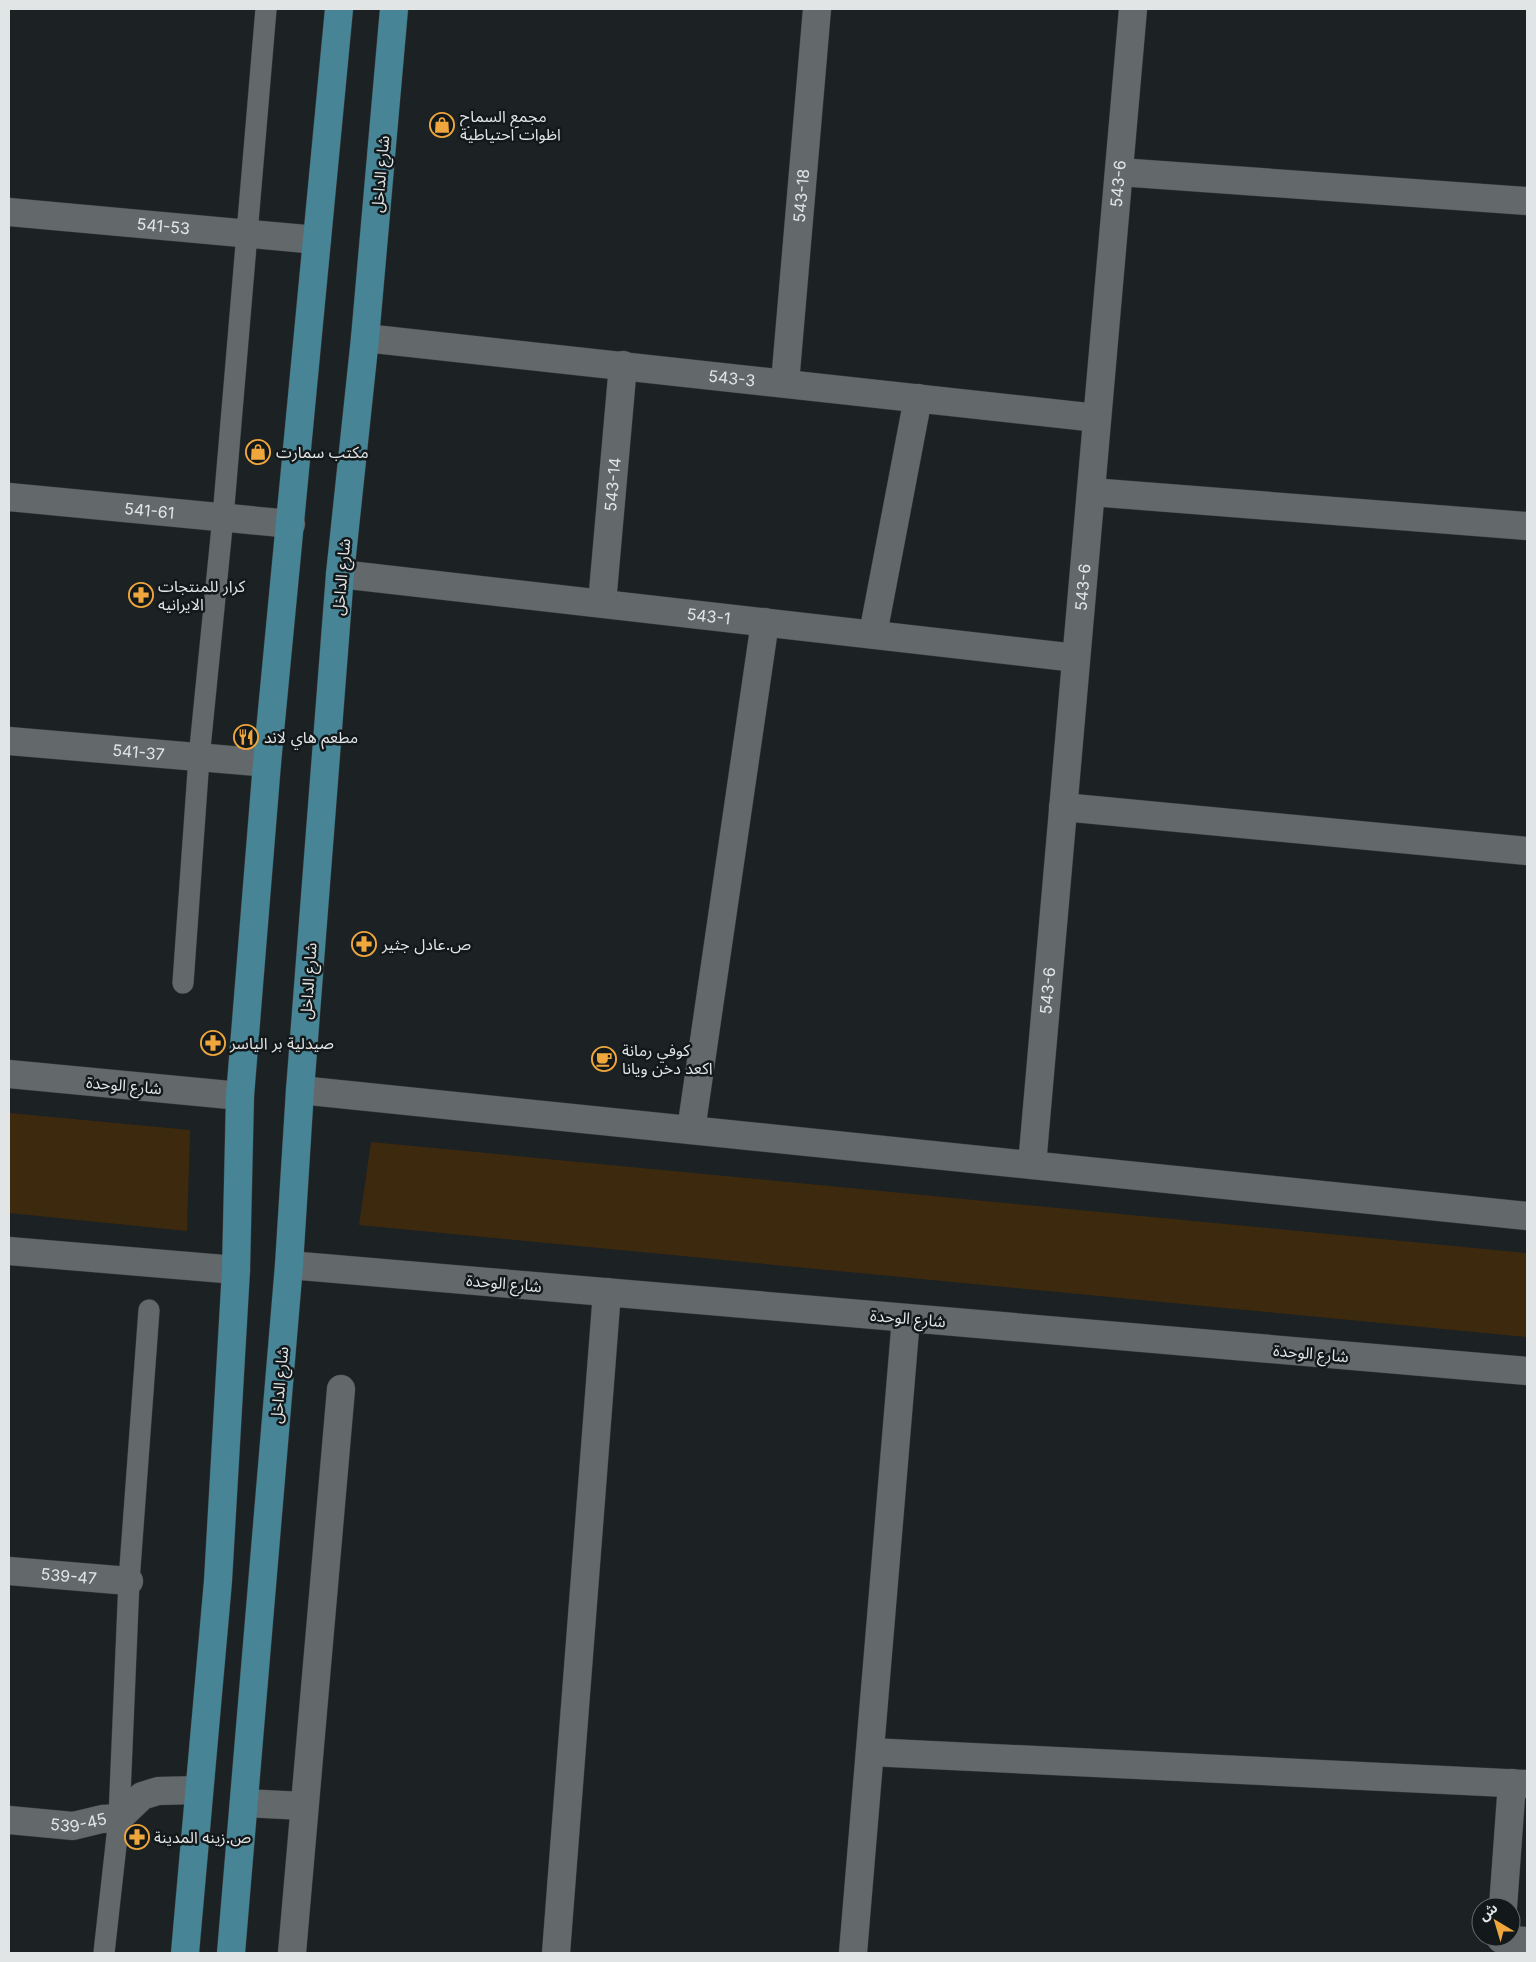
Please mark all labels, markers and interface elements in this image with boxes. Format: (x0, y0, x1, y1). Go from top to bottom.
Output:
place label: مجمع السماح اظوات احتياطية (460, 106, 561, 144)
shop icon: مجمع السماح اظوات احتياطية (429, 112, 455, 138)
street label: شارع الداخل (367, 135, 396, 214)
street label: 543-6 (1106, 159, 1130, 208)
street label: 543-18 (789, 168, 813, 223)
street label: 541-53 (136, 214, 191, 238)
street label: 543-3 (707, 366, 756, 391)
shop icon: مكتب سمارت (245, 439, 271, 465)
place label: مكتب سمارت (276, 442, 369, 462)
street label: 543-14 (600, 457, 625, 512)
street label: 541-61 (123, 498, 175, 523)
street label: شارع الداخل (328, 538, 357, 617)
street label: 543-6 (1070, 563, 1095, 612)
place label: كرار للمنتجات الايرانيه (158, 576, 246, 614)
pharmacy icon: كرار للمنتجات الايرانيه (128, 582, 154, 608)
street label: 543-1 (686, 604, 732, 628)
restaurant icon: مطعم هاي لاند (233, 724, 259, 750)
place label: مطعم هاي لاند (264, 727, 358, 750)
street label: 541-37 (112, 740, 165, 764)
pharmacy icon: ص.عادل جثير (351, 931, 377, 957)
place label: ص.عادل جثير (381, 934, 471, 955)
street label: شارع الداخل (295, 942, 324, 1020)
street label: 543-6 (1035, 966, 1059, 1015)
pharmacy icon: صيدلية بر الياسر (200, 1030, 226, 1056)
place label: صيدلية بر الياسر (229, 1033, 334, 1053)
place label: كوفي رمانة اكعد دخن ويانا (622, 1040, 713, 1078)
cafe icon: كوفي رمانة اكعد دخن ويانا (591, 1046, 617, 1072)
street label: شارع الوحدة (85, 1072, 163, 1101)
street label: شارع الوحدة (465, 1270, 543, 1299)
street label: شارع الوحدة (869, 1305, 947, 1334)
street label: شارع الوحدة (1272, 1340, 1350, 1369)
street label: شارع الداخل (266, 1346, 295, 1425)
street label: 539-47 (40, 1564, 98, 1588)
street label: 539-45 (49, 1808, 109, 1836)
pharmacy icon: ص.زينه المدينة (124, 1824, 150, 1850)
place label: ص.زينه المدينة (154, 1827, 251, 1847)
north arrow (1471, 1897, 1521, 1947)
text: ش (1475, 1899, 1500, 1924)

